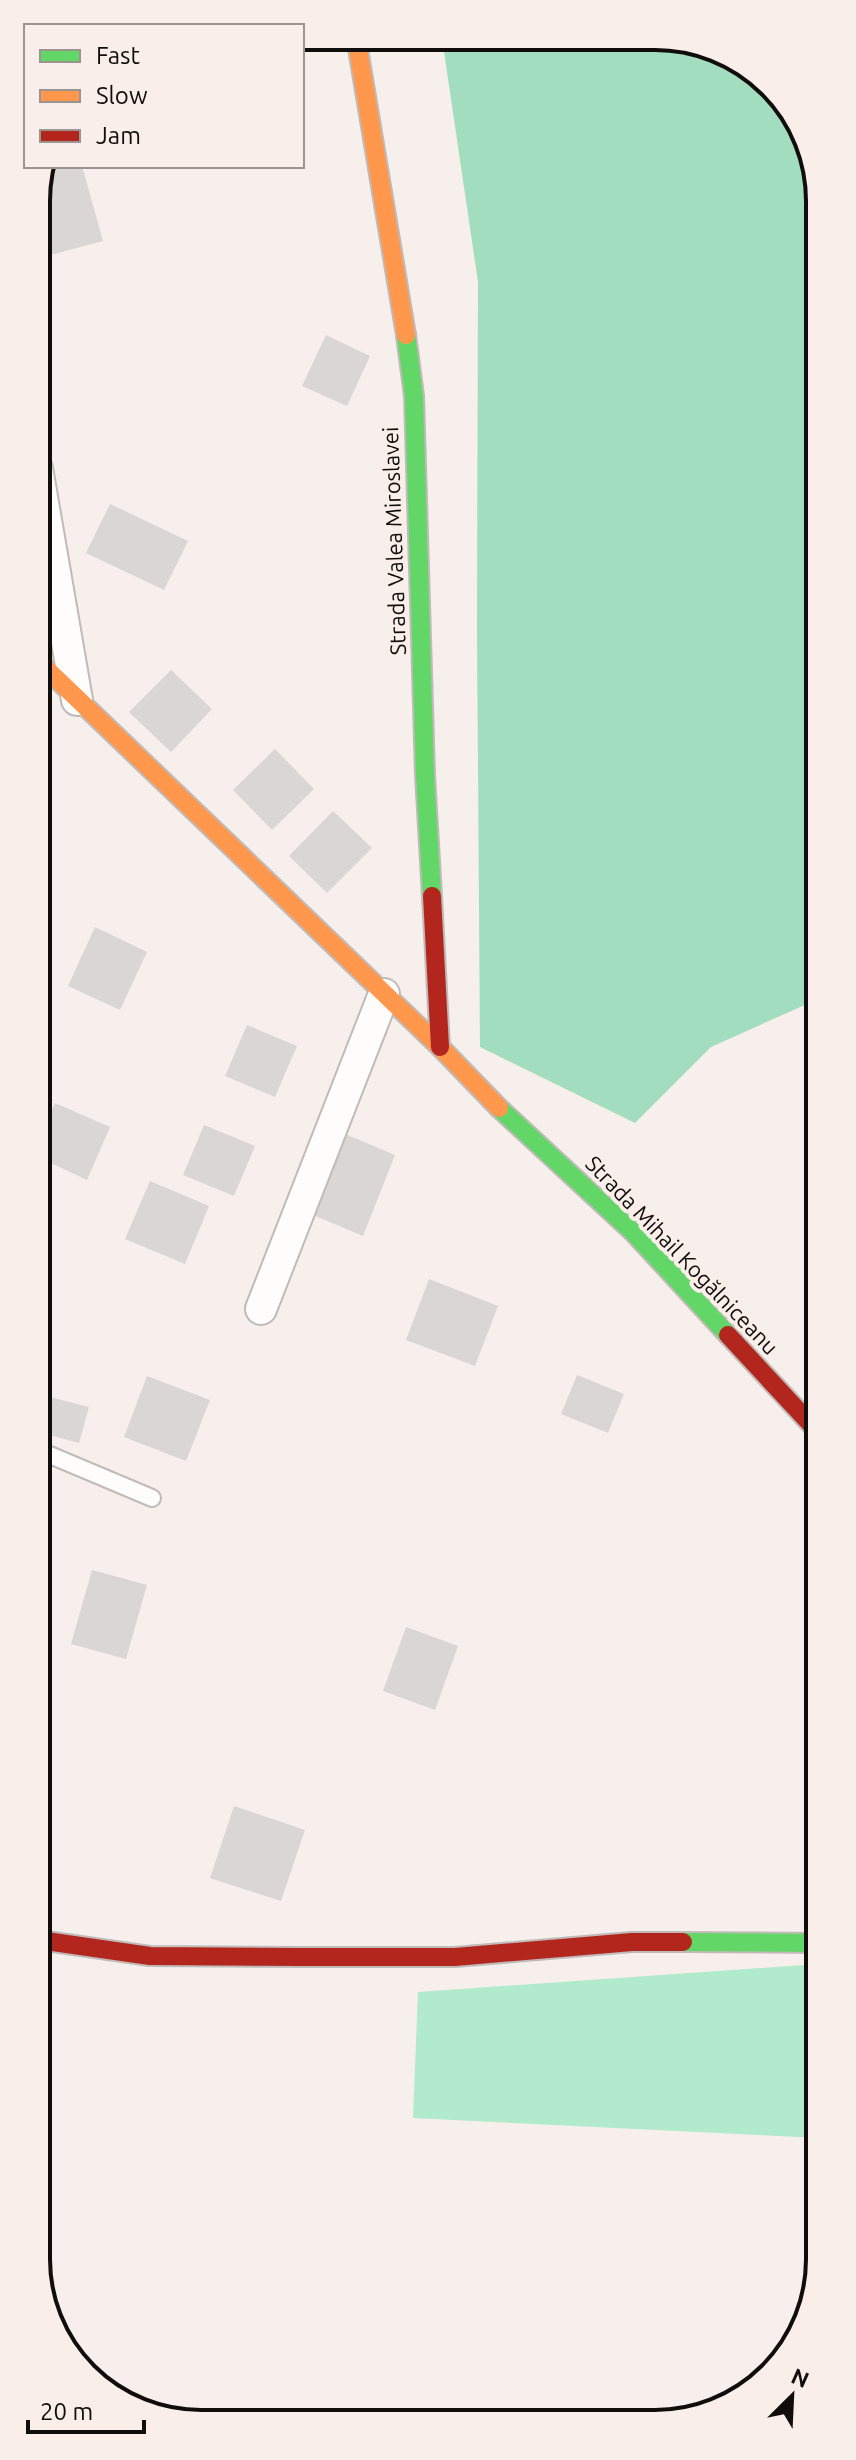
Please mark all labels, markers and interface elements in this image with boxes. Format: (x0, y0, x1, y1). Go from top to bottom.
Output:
legend (24, 24, 304, 168)
text: Fast (96, 42, 140, 69)
text: Slow (96, 82, 148, 109)
text: Jam (96, 122, 141, 149)
street label: Strada Valea Miroslavei (377, 426, 410, 656)
street label: Strada Mihail Kogălniceanu (581, 1150, 784, 1359)
north arrow (752, 2356, 832, 2436)
text: N (788, 2363, 813, 2392)
scale bar (28, 2384, 144, 2434)
text: 20 m (40, 2398, 93, 2425)

